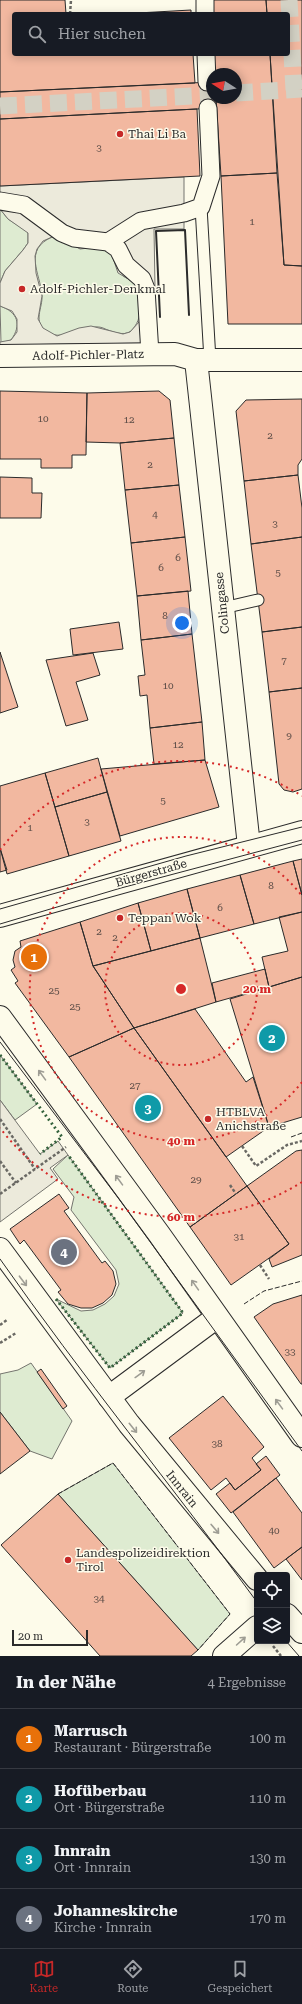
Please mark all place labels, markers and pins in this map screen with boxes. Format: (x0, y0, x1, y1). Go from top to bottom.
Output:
place label: Thai Li Ba (128, 127, 186, 141)
marker: Thai Li Ba (115, 129, 125, 139)
place label: Adolf-Pichler-Denkmal (30, 282, 166, 296)
marker: Adolf-Pichler-Denkmal (17, 284, 27, 294)
place label: Teppan Wok (128, 911, 202, 925)
marker: Teppan Wok (115, 913, 125, 923)
pin: 1 (21, 942, 47, 972)
centre of rings (174, 982, 188, 996)
pin: 2 (259, 1023, 285, 1053)
pin: 3 (135, 1093, 161, 1123)
place label: HTBLVA Anichstraße (216, 1105, 286, 1133)
marker: HTBLVA Anichstraße (203, 1114, 213, 1124)
pin: 4 (51, 1237, 77, 1267)
place label: Landespolizeidirektion Tirol (76, 1546, 211, 1574)
marker: Landespolizeidirektion Tirol (63, 1555, 73, 1565)

